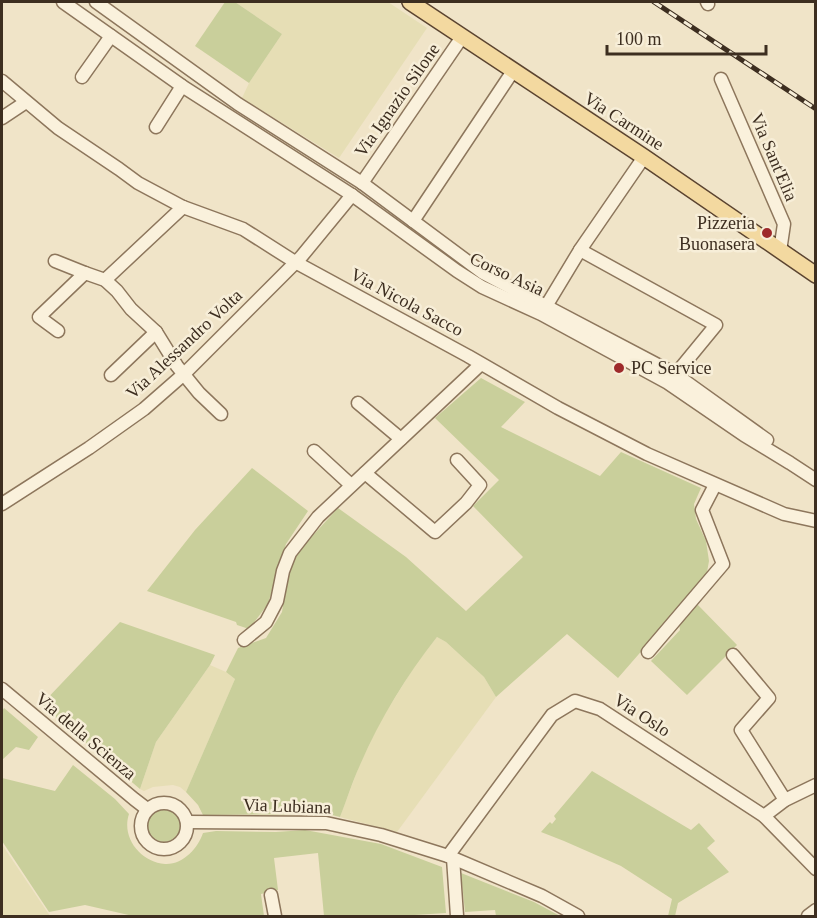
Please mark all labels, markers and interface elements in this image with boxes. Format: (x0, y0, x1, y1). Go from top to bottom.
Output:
scale bar (607, 18, 766, 56)
text: 100 m (616, 29, 662, 49)
street label: Via Ignazio Silone (350, 39, 444, 161)
street label: Via Carmine (580, 88, 668, 154)
street label: Via Sant'Elia (747, 110, 802, 204)
place label: Pizzeria Buonasera (679, 213, 755, 254)
marker: Pizzeria Buonasera (760, 226, 774, 240)
street label: Corso Asia (467, 248, 547, 300)
street label: Via Nicola Sacco (347, 264, 467, 340)
street label: Via Alessandro Volta (122, 285, 246, 403)
place label: PC Service (631, 358, 712, 378)
marker: PC Service (612, 361, 626, 375)
street label: Via della Scienza (32, 688, 140, 784)
street label: Via Oslo (610, 689, 674, 741)
street label: Via Lubiana (242, 794, 332, 818)

